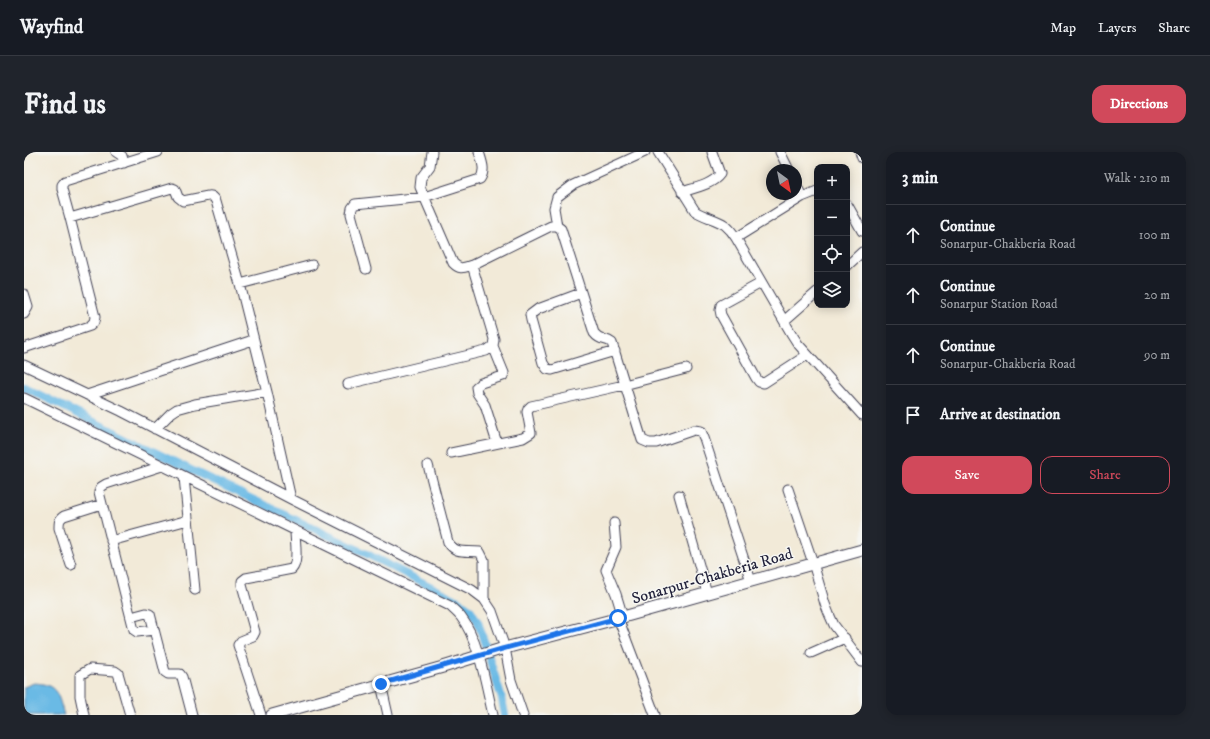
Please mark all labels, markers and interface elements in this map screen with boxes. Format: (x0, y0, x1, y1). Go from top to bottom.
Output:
text: Wayfind (20, 16, 83, 39)
text: Map (1050, 19, 1076, 37)
text: Layers (1098, 19, 1136, 37)
text: Share (1158, 19, 1190, 37)
button: Directions (1092, 85, 1186, 123)
text: Find us (24, 87, 106, 122)
north arrow (766, 164, 802, 200)
map controls (814, 164, 850, 308)
button: + (814, 164, 850, 200)
text: 3 min (902, 167, 938, 189)
text: Walk · 210 m (1104, 170, 1170, 186)
button: − (814, 200, 850, 236)
text: Continue (940, 217, 995, 236)
icon: ahead (902, 224, 924, 246)
text: 100 m (1139, 227, 1170, 243)
button: locate (814, 236, 850, 272)
text: Sonarpur-Chakberia Road (940, 236, 1075, 252)
button: layers (814, 272, 850, 308)
text: Continue (940, 277, 995, 296)
icon: ahead (902, 284, 924, 306)
text: 20 m (1144, 287, 1170, 303)
text: Sonarpur Station Road (940, 296, 1058, 312)
text: Continue (940, 337, 995, 356)
icon: ahead (902, 344, 924, 366)
text: 90 m (1144, 347, 1170, 363)
text: Sonarpur-Chakberia Road (940, 356, 1075, 372)
icon: arrive (902, 404, 924, 426)
text: Arrive at destination (940, 405, 1060, 424)
button: Save (902, 456, 1032, 494)
button: Share (1040, 456, 1170, 494)
street label: Sonarpur-Chakberia Road (629, 543, 795, 609)
route start (609, 609, 627, 627)
route end (372, 675, 390, 693)

